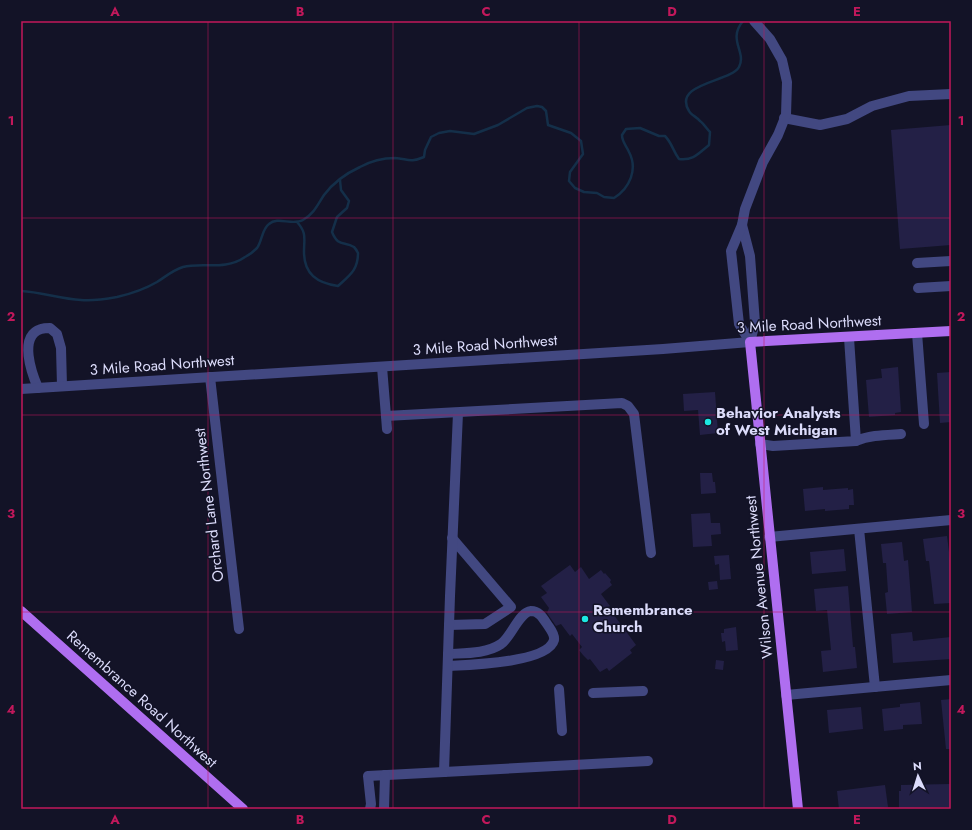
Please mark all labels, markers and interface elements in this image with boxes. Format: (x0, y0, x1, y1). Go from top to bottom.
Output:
text: A (109, 2, 120, 21)
text: B (296, 2, 305, 21)
text: C (481, 2, 491, 21)
text: D (667, 2, 677, 21)
text: E (853, 2, 861, 21)
text: 1 (8, 111, 14, 130)
text: 1 (958, 111, 964, 130)
text: 2 (7, 307, 15, 326)
text: 2 (957, 307, 965, 326)
street label: 3 Mile Road Northwest (736, 309, 882, 339)
street label: 3 Mile Road Northwest (412, 329, 558, 361)
street label: 3 Mile Road Northwest (89, 349, 235, 381)
place label: Behavior Analysts of West Michigan (716, 402, 841, 441)
marker: Behavior Analysts of West Michigan (703, 417, 713, 427)
street label: Orchard Lane Northwest (189, 426, 229, 583)
street label: Wilson Avenue Northwest (739, 494, 778, 660)
text: 3 (7, 504, 15, 523)
text: 3 (957, 504, 965, 523)
place label: Remembrance Church (593, 599, 693, 638)
marker: Remembrance Church (580, 614, 590, 624)
street label: Remembrance Road Northwest (62, 625, 222, 773)
text: 4 (6, 700, 16, 719)
text: 4 (956, 700, 966, 719)
north arrow (898, 756, 938, 796)
text: N (912, 758, 922, 774)
text: A (109, 810, 120, 829)
text: B (296, 810, 305, 829)
text: C (481, 810, 491, 829)
text: D (667, 810, 677, 829)
text: E (853, 810, 861, 829)

